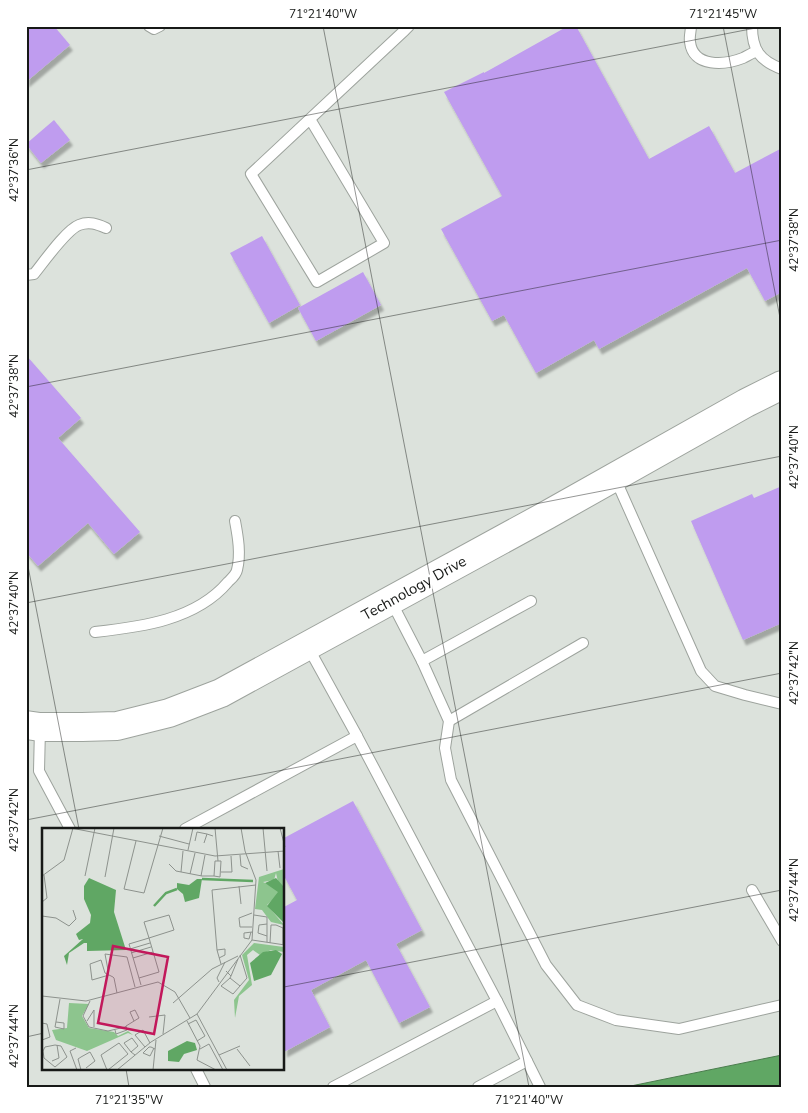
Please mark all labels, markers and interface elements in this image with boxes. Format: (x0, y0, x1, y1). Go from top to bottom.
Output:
text: 71°21'40"W (289, 6, 357, 22)
text: 71°21'45"W (689, 6, 757, 22)
text: 42°37'36"N (6, 138, 22, 202)
text: 42°37'38"N (786, 208, 802, 272)
text: 42°37'38"N (6, 354, 22, 418)
text: 42°37'40"N (786, 425, 802, 489)
street label: Technology Drive (358, 551, 470, 625)
text: 42°37'40"N (6, 571, 22, 635)
text: 42°37'42"N (786, 641, 802, 705)
text: 42°37'42"N (6, 788, 22, 852)
inset map (42, 828, 285, 1070)
text: 42°37'44"N (786, 858, 802, 922)
text: 42°37'44"N (6, 1004, 22, 1068)
text: 71°21'35"W (95, 1092, 163, 1108)
text: 71°21'40"W (495, 1092, 563, 1108)

